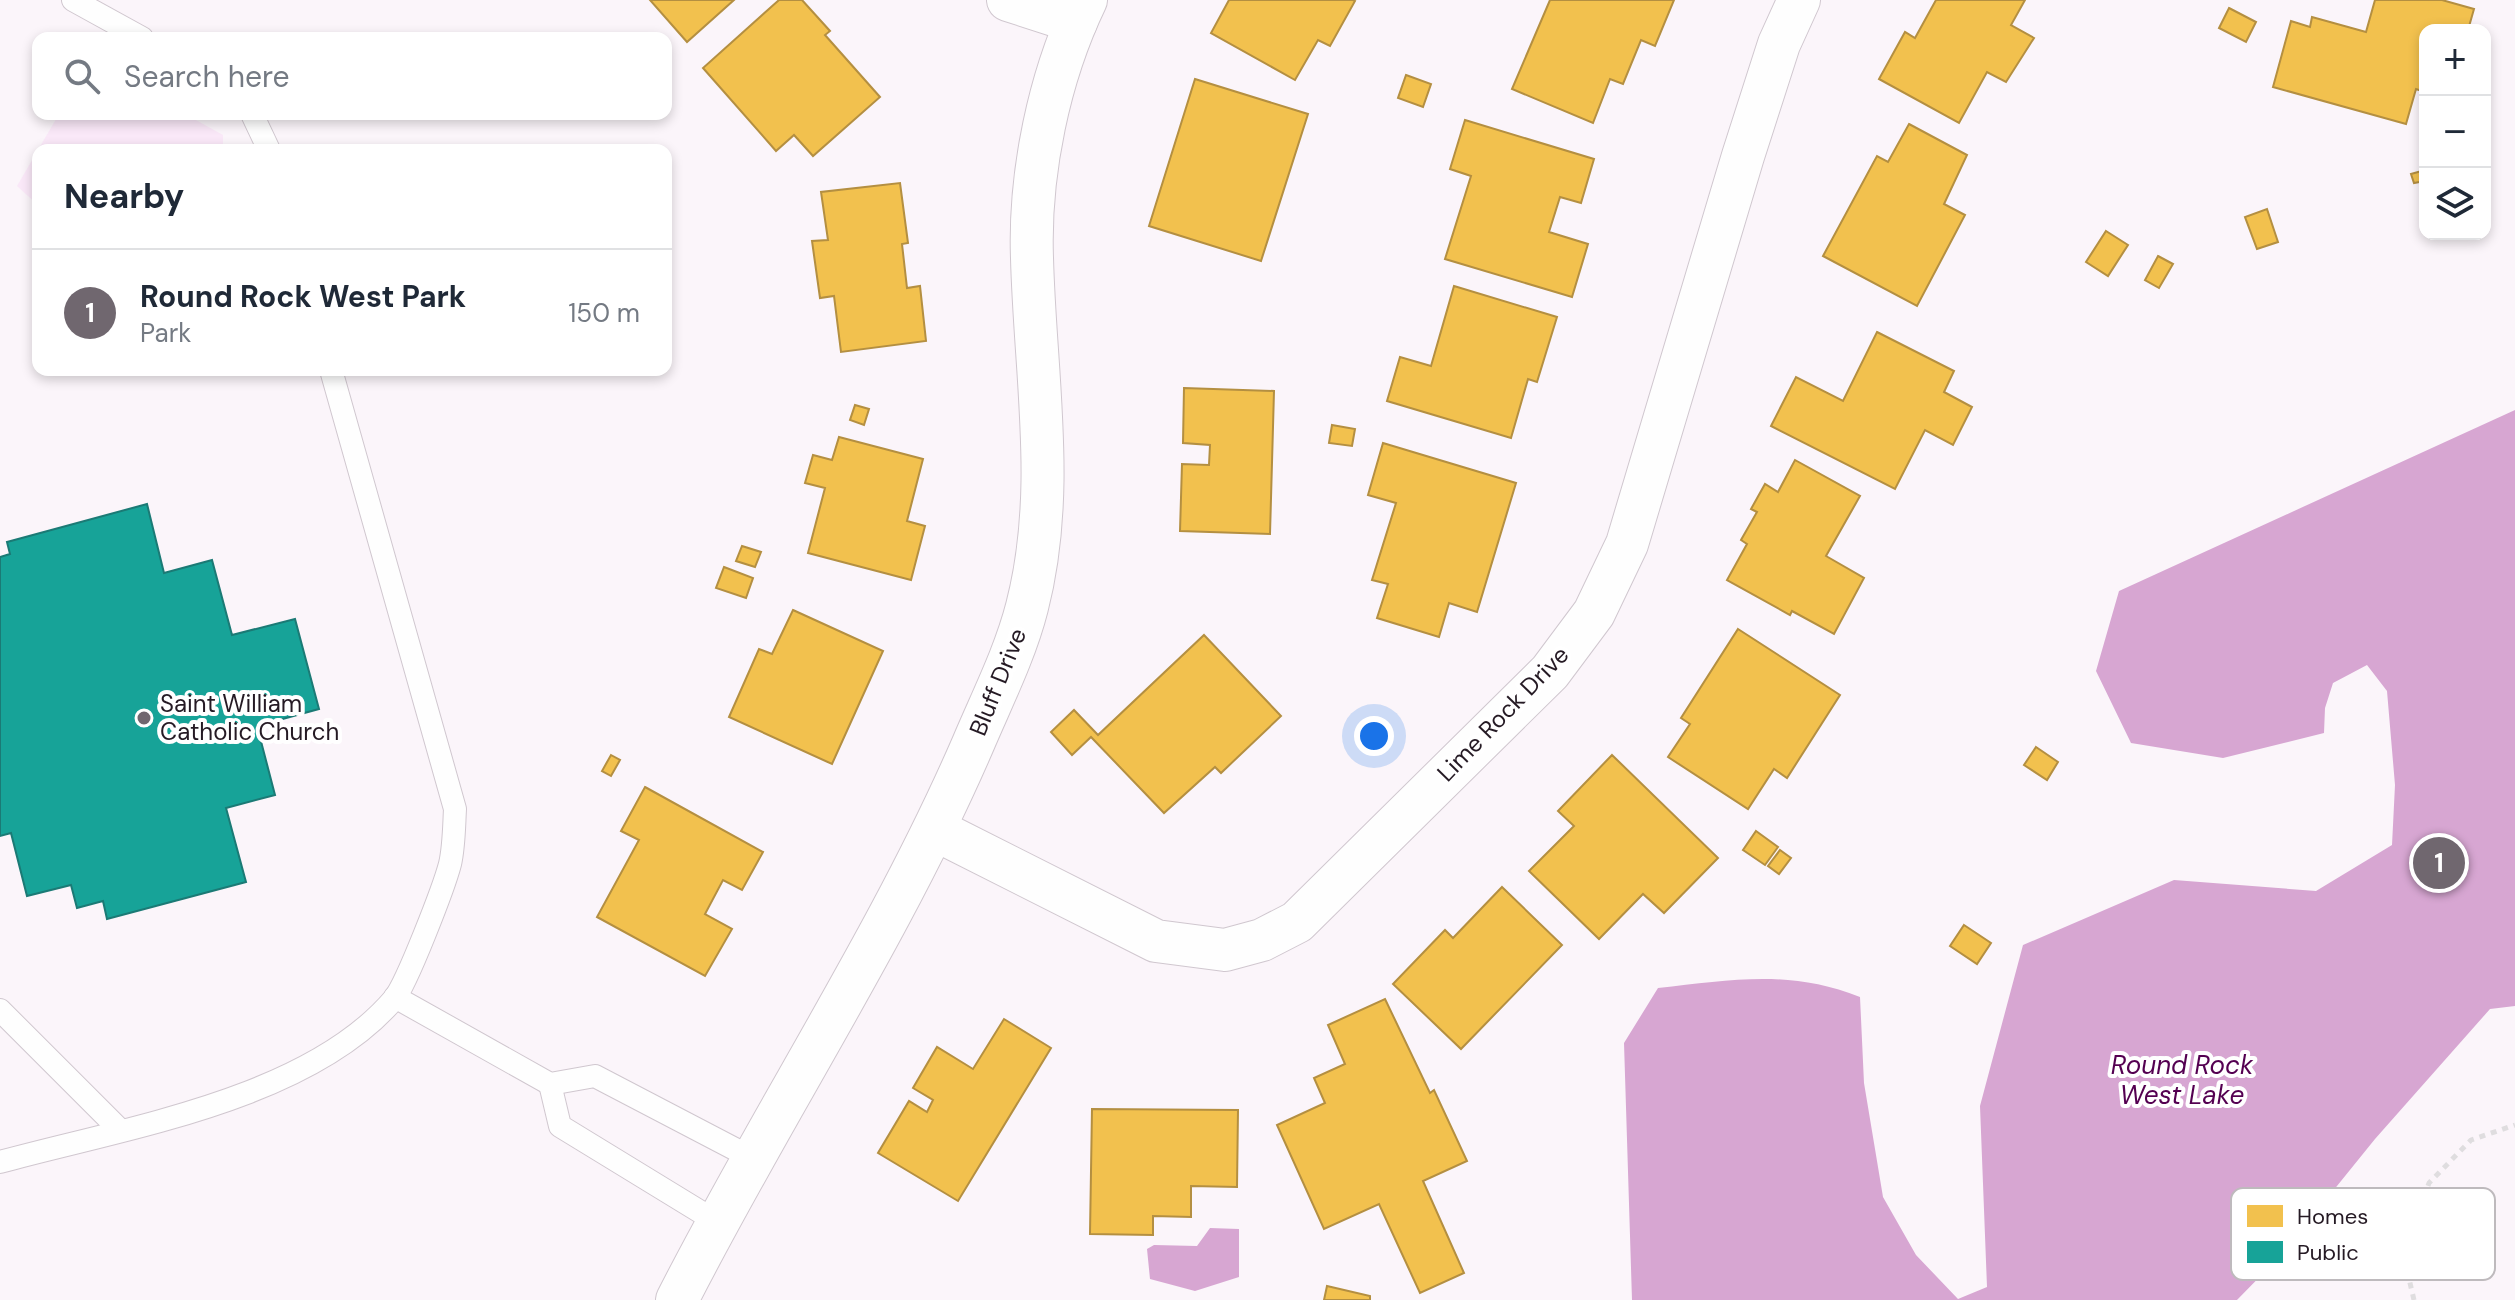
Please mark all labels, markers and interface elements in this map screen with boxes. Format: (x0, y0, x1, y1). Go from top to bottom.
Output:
map controls (2419, 24, 2491, 240)
button: + (2419, 24, 2491, 96)
search box (32, 32, 672, 120)
icon: search (60, 54, 104, 98)
text: Search here (124, 57, 290, 96)
button: − (2419, 96, 2491, 168)
button: layers (2419, 168, 2491, 240)
text: Nearby (64, 174, 184, 219)
text: Round Rock West Park (140, 277, 466, 316)
text: 1 (85, 296, 95, 330)
text: 150 m (568, 296, 640, 330)
text: Park (140, 316, 191, 350)
street label: Bluff Drive (962, 624, 1033, 740)
street label: Lime Rock Drive (1430, 639, 1575, 788)
place label: Saint William Catholic Church (160, 688, 339, 747)
marker: Saint William Catholic Church (135, 709, 153, 727)
your location (1354, 716, 1394, 756)
pin: 1 (2413, 833, 2465, 893)
water label: Round Rock West Lake (2111, 1048, 2254, 1112)
legend (2231, 1188, 2495, 1280)
text: Homes (2297, 1202, 2368, 1231)
text: Public (2297, 1238, 2359, 1267)

